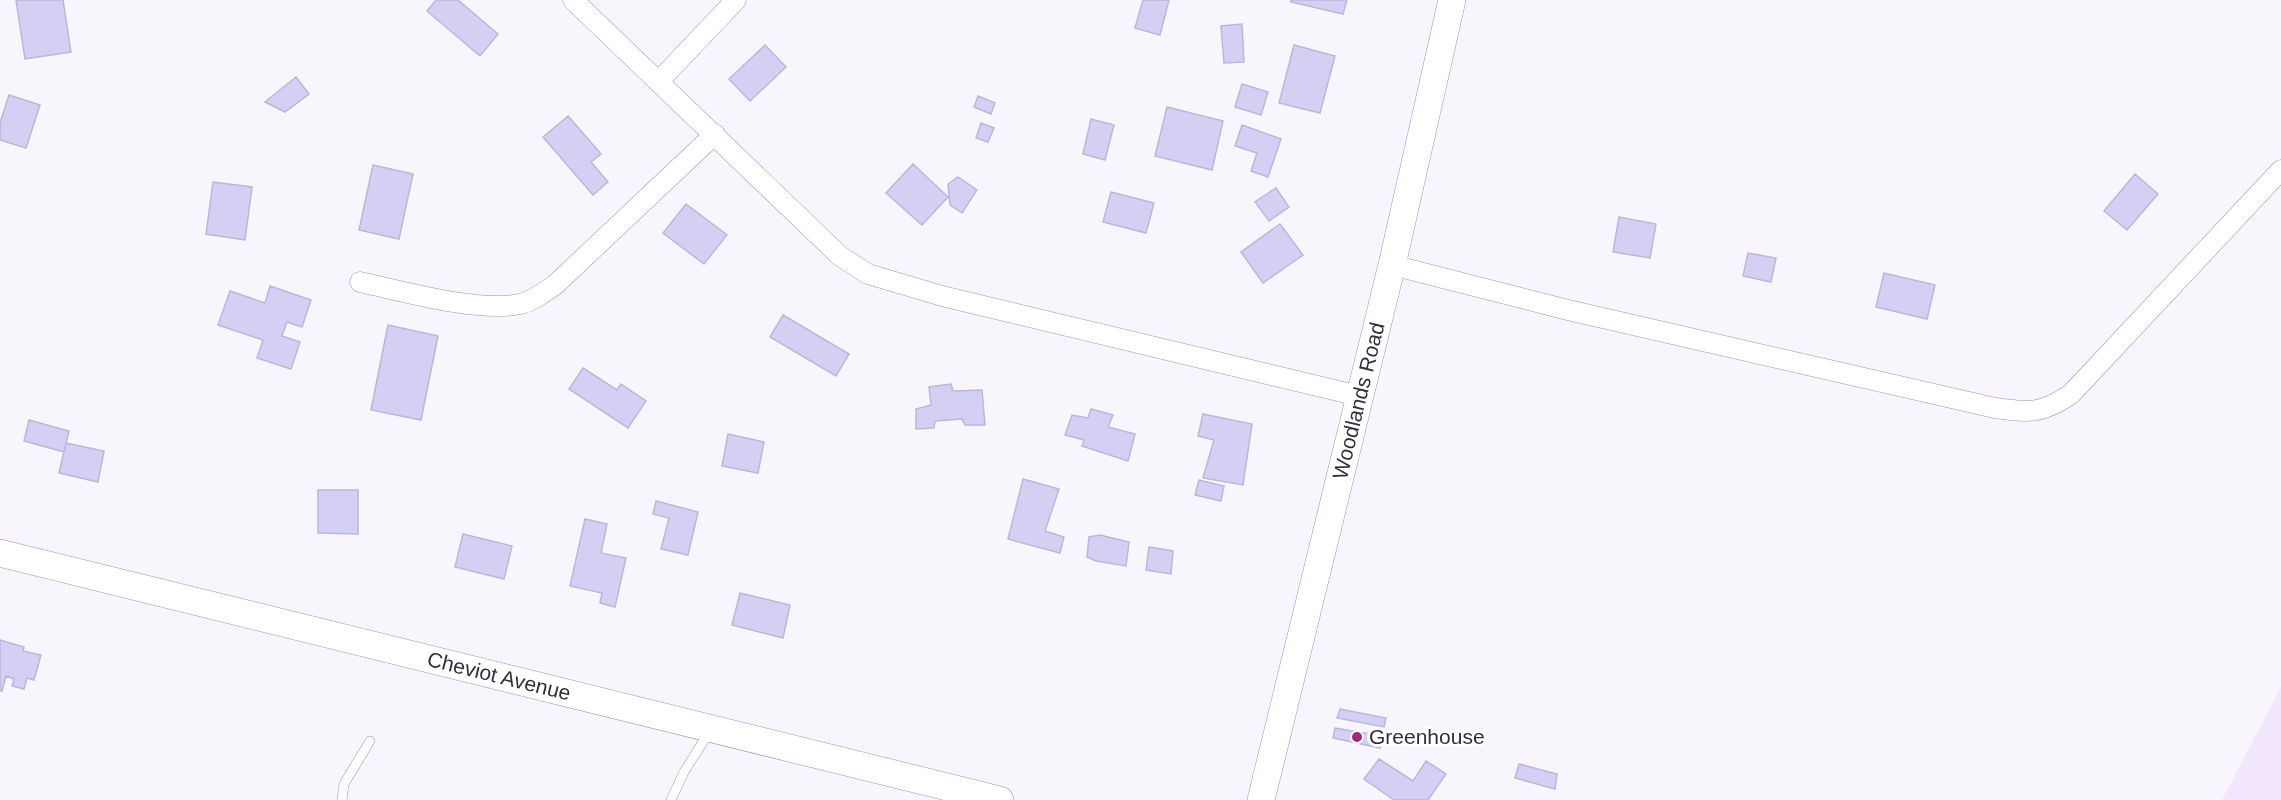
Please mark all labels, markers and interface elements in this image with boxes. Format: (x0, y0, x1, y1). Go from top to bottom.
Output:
street label: Woodlands Road (1328, 320, 1389, 482)
street label: Cheviot Avenue (425, 647, 573, 705)
place label: Greenhouse (1369, 725, 1485, 748)
marker: Greenhouse (1350, 730, 1364, 744)

